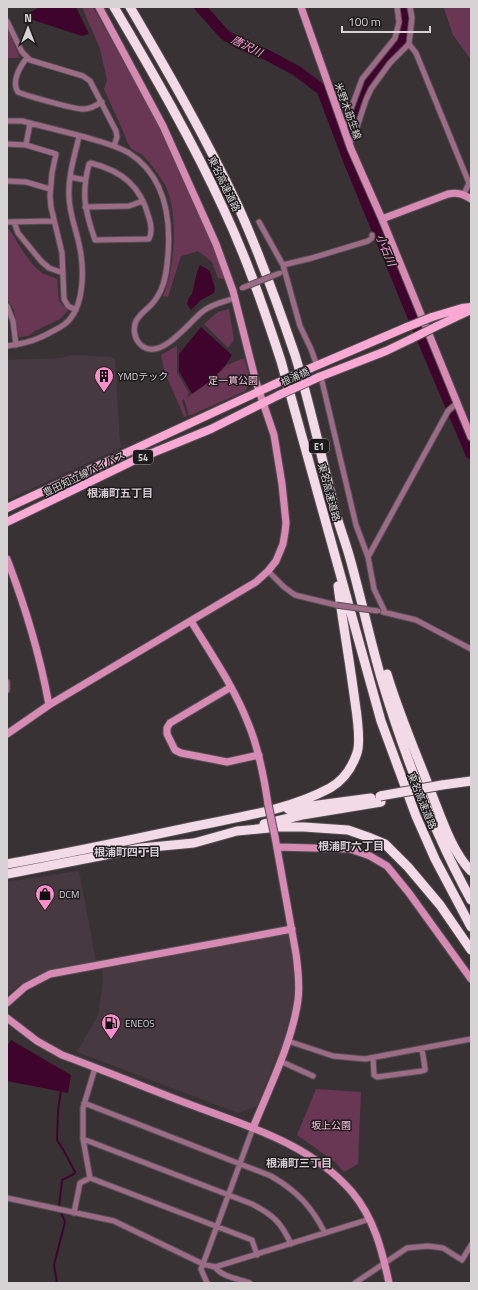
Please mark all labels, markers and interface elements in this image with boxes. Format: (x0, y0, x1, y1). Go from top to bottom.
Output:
north arrow (8, 8, 48, 48)
scale bar (342, 8, 430, 34)
text: N (24, 10, 32, 26)
text: 100 m (348, 12, 381, 31)
water label: 唐沢川 (229, 31, 266, 61)
street label: 米野木莇生線 (331, 80, 365, 142)
street label: 東名高速道路 (204, 154, 244, 214)
water label: 小石川 (372, 232, 400, 269)
street label: 根浦橋 (278, 364, 312, 390)
building icon: YMDテック (93, 365, 115, 393)
place label: YMDテック (118, 369, 168, 384)
park label: 定一貫公園 (208, 373, 258, 388)
road number: E1 (309, 439, 329, 453)
street label: 豊田知立線バイパス (40, 448, 128, 500)
road number: 54 (133, 450, 153, 464)
street label: 東名高速道路 (314, 461, 344, 523)
district label: 根浦町五丁目 (87, 485, 153, 501)
street label: 東名高速道路 (404, 770, 440, 832)
district label: 根浦町六丁目 (318, 838, 384, 854)
district label: 根浦町四丁目 (94, 844, 160, 860)
shop icon: DCM (34, 883, 56, 911)
place label: DCM (59, 887, 79, 902)
fuel station icon: ENEOS (100, 1012, 122, 1040)
place label: ENEOS (125, 1016, 155, 1031)
park label: 坂上公園 (311, 1118, 351, 1133)
district label: 根浦町三丁目 (266, 1155, 332, 1171)

